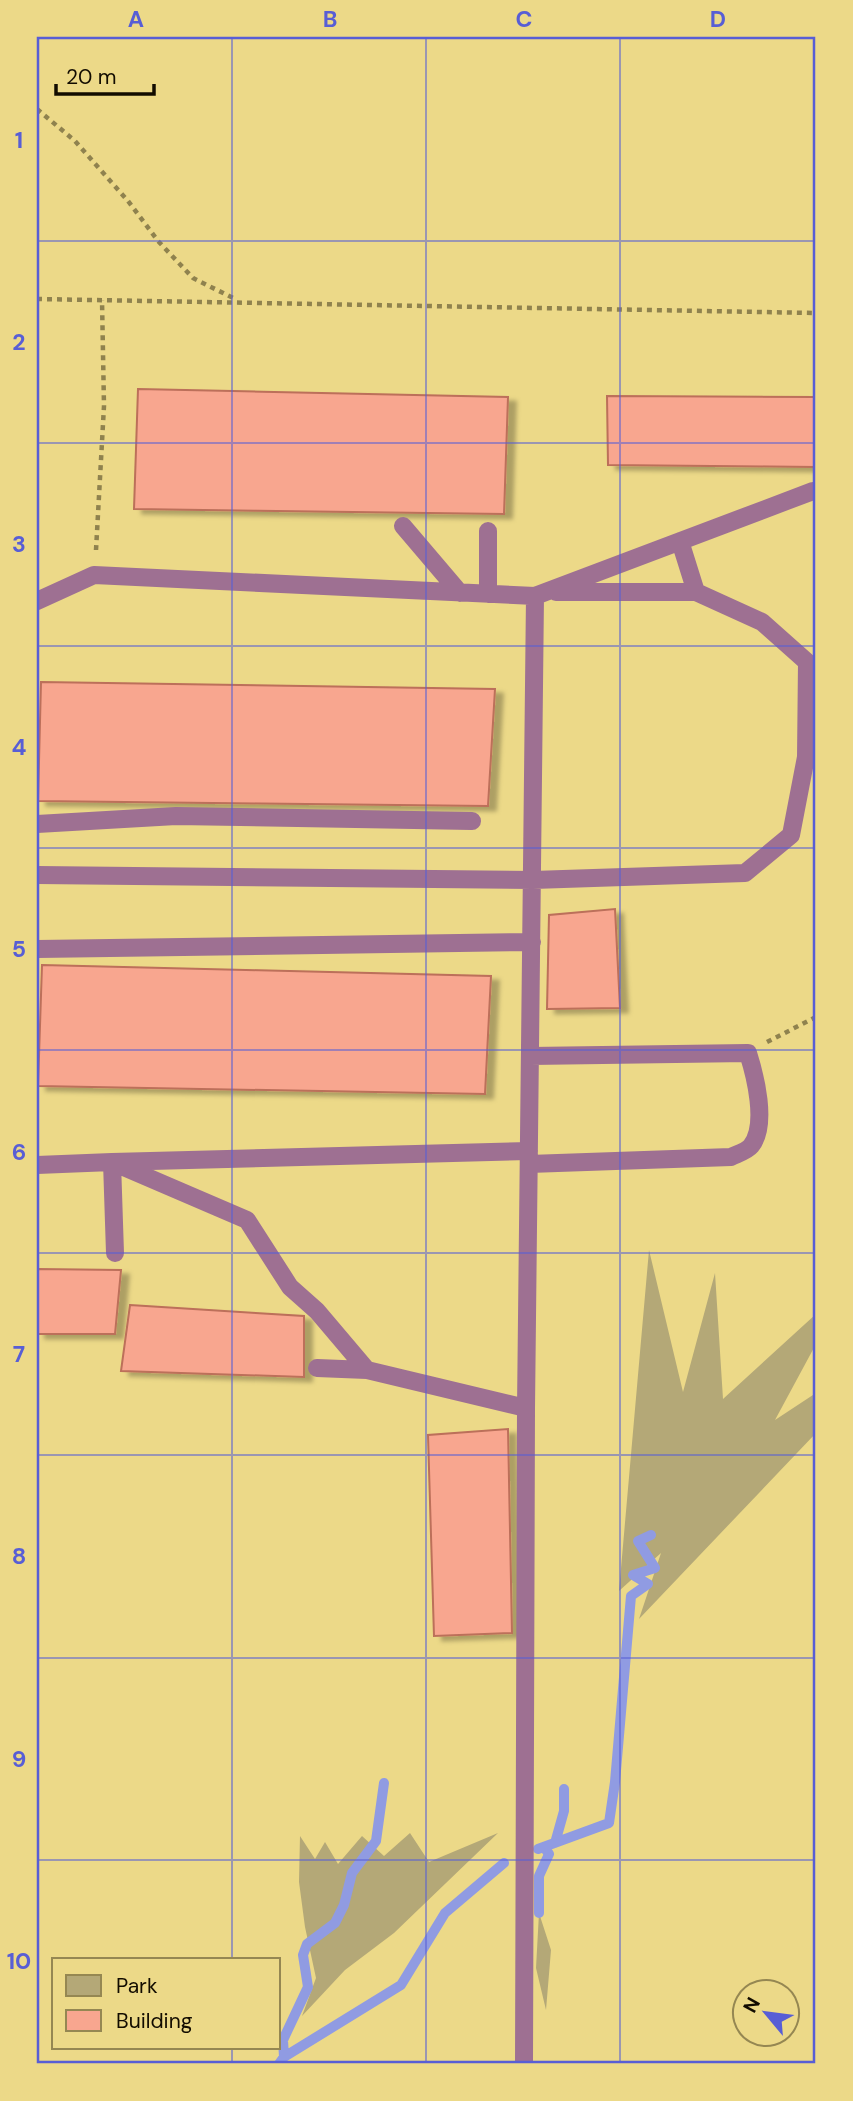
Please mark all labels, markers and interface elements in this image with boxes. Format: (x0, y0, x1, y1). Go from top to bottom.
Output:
text: A (128, 4, 144, 34)
text: B (323, 4, 337, 34)
text: C (516, 4, 532, 34)
text: D (710, 4, 726, 34)
scale bar (56, 52, 154, 96)
text: 20 m (66, 63, 117, 91)
text: 1 (15, 125, 23, 155)
text: 2 (12, 327, 26, 357)
text: 3 (12, 529, 26, 559)
text: 4 (12, 732, 27, 762)
text: 5 (12, 934, 26, 964)
text: 6 (12, 1137, 26, 1167)
text: 7 (13, 1339, 25, 1369)
text: 8 (12, 1541, 26, 1571)
text: 9 (12, 1744, 26, 1774)
text: 10 (7, 1946, 31, 1976)
legend (52, 1958, 280, 2048)
text: Park (116, 1972, 158, 2000)
north arrow (730, 1979, 800, 2048)
text: N (737, 1993, 766, 2017)
text: Building (116, 2007, 193, 2035)

